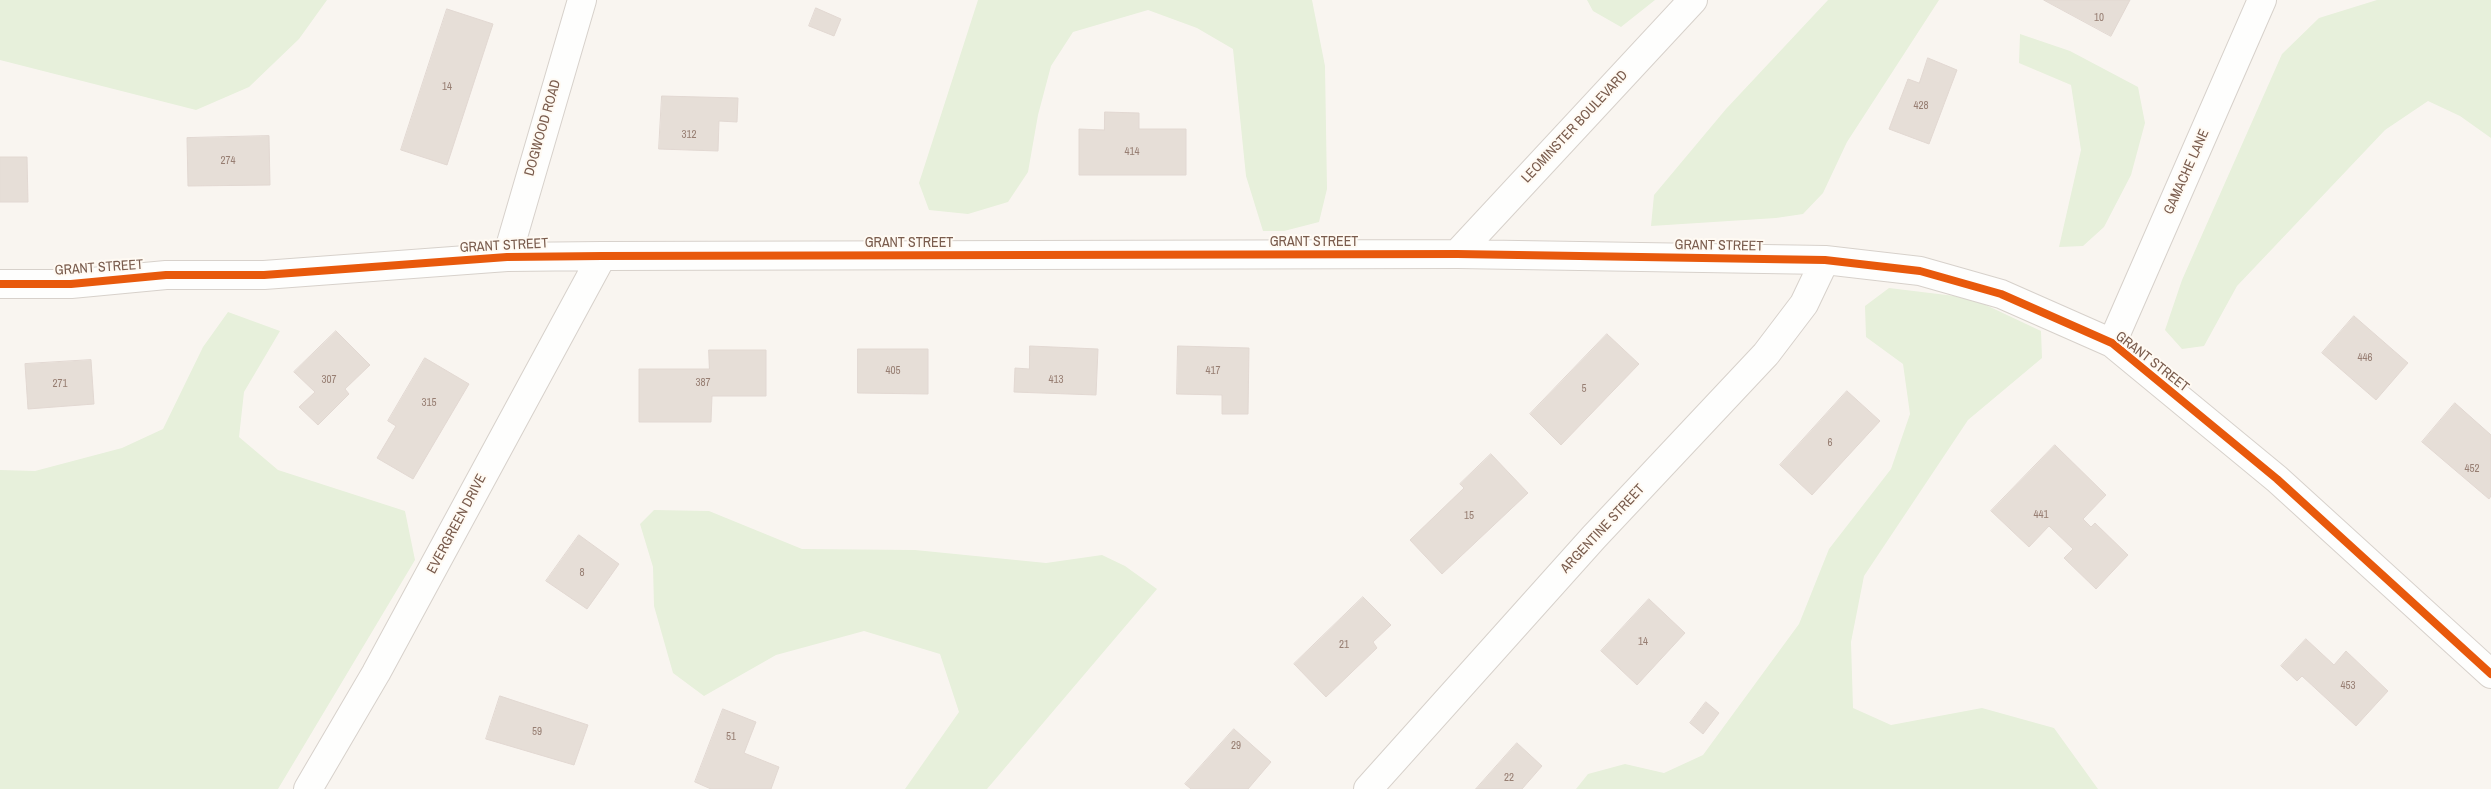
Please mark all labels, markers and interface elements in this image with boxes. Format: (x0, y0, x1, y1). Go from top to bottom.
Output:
house number: 10 (2094, 11, 2104, 25)
street label: LEOMINSTER BOULEVARD (1518, 67, 1632, 187)
street label: DOGWOOD ROAD (521, 78, 565, 178)
house number: 14 (442, 80, 452, 94)
house number: 428 (1913, 99, 1929, 113)
street label: GAMACHE LANE (2161, 127, 2213, 217)
house number: 312 (681, 128, 697, 142)
house number: 414 (1124, 145, 1140, 159)
house number: 274 (220, 154, 236, 168)
street label: GRANT STREET (1270, 234, 1358, 250)
street label: GRANT STREET (459, 235, 549, 257)
street label: GRANT STREET (865, 235, 953, 251)
street label: GRANT STREET (1675, 237, 1763, 255)
street label: GRANT STREET (54, 257, 144, 279)
street label: GRANT STREET (2112, 328, 2192, 396)
house number: 446 (2357, 351, 2373, 365)
house number: 405 (885, 364, 901, 378)
house number: 417 (1205, 364, 1221, 378)
house number: 307 (321, 373, 337, 387)
house number: 413 (1048, 373, 1064, 387)
house number: 387 (695, 376, 711, 390)
house number: 271 (52, 377, 68, 391)
house number: 5 (1581, 382, 1587, 396)
house number: 315 (421, 396, 437, 410)
house number: 6 (1827, 436, 1833, 450)
house number: 452 (2464, 462, 2480, 476)
street label: EVERGREEN DRIVE (424, 471, 490, 577)
street label: ARGENTINE STREET (1557, 481, 1649, 577)
house number: 441 (2033, 508, 2049, 522)
house number: 15 (1464, 509, 1474, 523)
house number: 8 (579, 566, 585, 580)
house number: 14 (1638, 635, 1648, 649)
house number: 21 (1339, 638, 1349, 652)
house number: 453 (2340, 679, 2356, 693)
house number: 59 (532, 725, 542, 739)
house number: 51 (726, 730, 736, 744)
house number: 29 (1231, 739, 1241, 753)
house number: 22 (1504, 771, 1514, 785)

